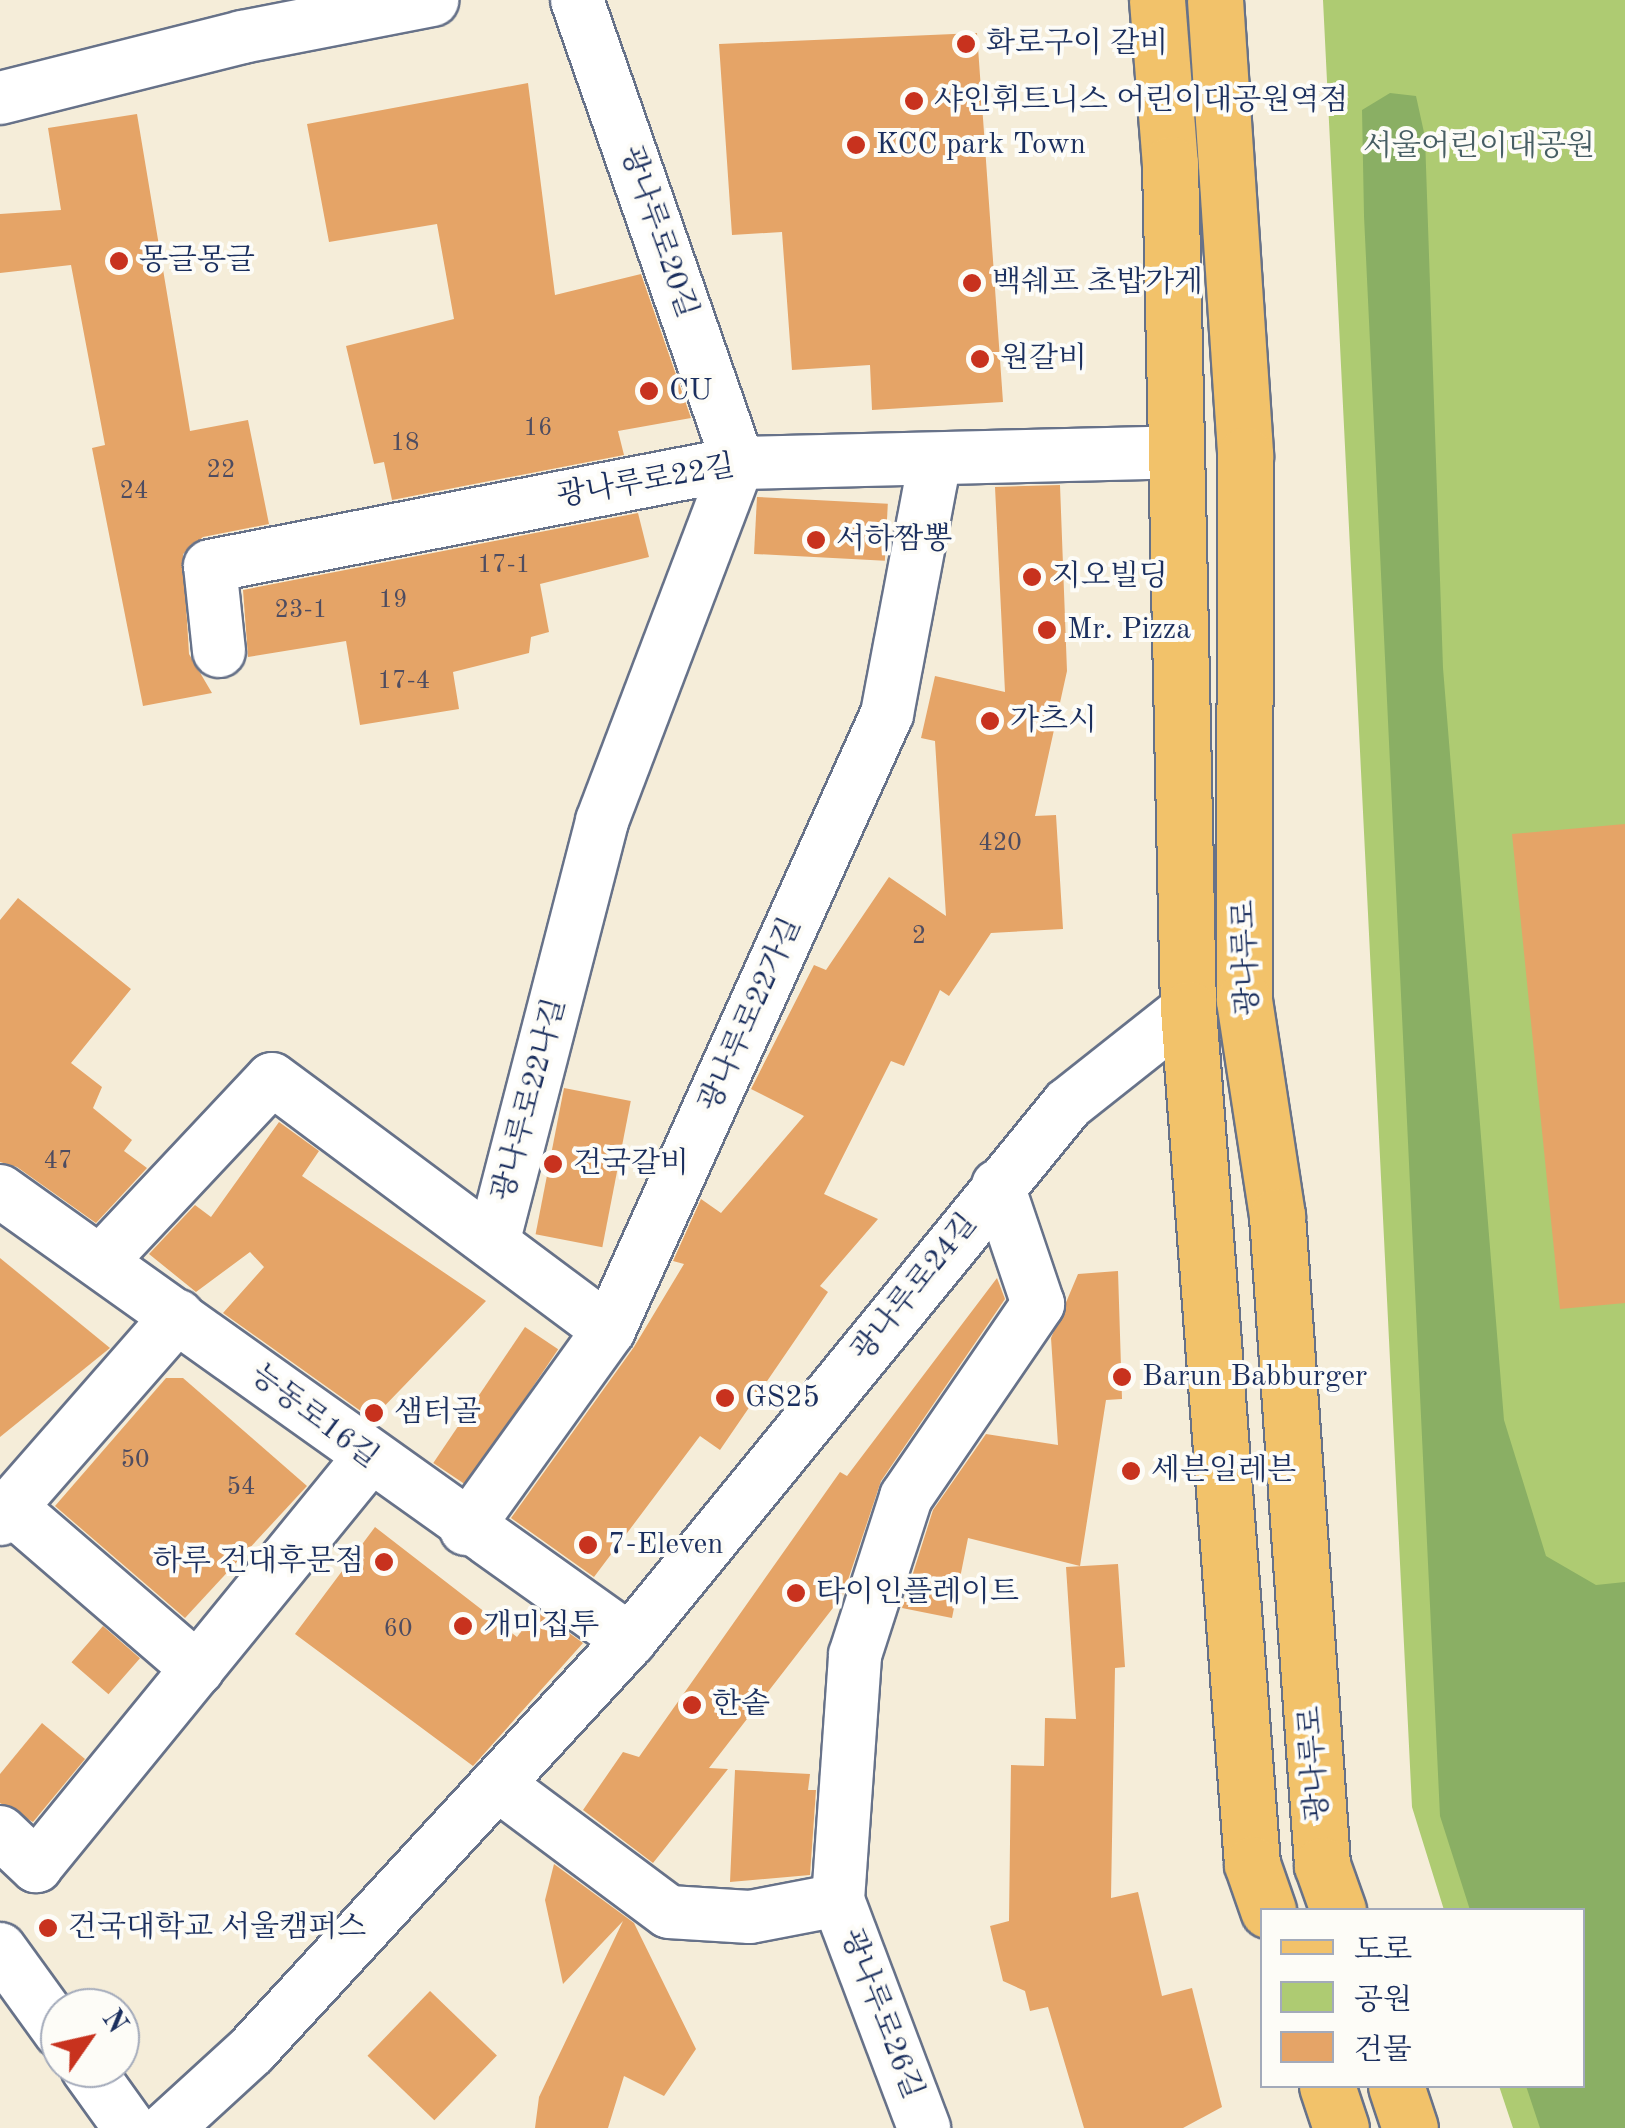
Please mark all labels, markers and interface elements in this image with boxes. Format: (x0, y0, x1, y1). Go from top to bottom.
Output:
place label: 화로구이 갈비 (986, 26, 1168, 62)
marker: 화로구이 갈비 (955, 33, 977, 55)
place label: 샤인휘트니스 어린이대공원역점 (934, 83, 1348, 119)
marker: 샤인휘트니스 어린이대공원역점 (903, 90, 925, 112)
place label: KCC park Town (876, 127, 1086, 163)
park label: 서울어린이대공원 (1363, 129, 1595, 165)
marker: KCC park Town (845, 134, 867, 156)
street label: 광나루로20길 (612, 141, 704, 323)
place label: 몽글몽글 (139, 243, 255, 279)
marker: 몽글몽글 (108, 250, 130, 272)
place label: 백쉐프 초밥가게 (992, 265, 1203, 301)
marker: 백쉐프 초밥가게 (961, 272, 983, 294)
place label: 원갈비 (1000, 341, 1087, 377)
marker: 원갈비 (969, 348, 991, 370)
place label: CU (669, 373, 712, 409)
marker: CU (638, 380, 660, 402)
house number: 16 (524, 414, 552, 444)
house number: 18 (391, 429, 419, 459)
street label: 광나루로22길 (554, 449, 738, 515)
house number: 22 (207, 456, 235, 486)
house number: 24 (120, 477, 148, 507)
place label: 서하짬뽕 (836, 522, 952, 558)
marker: 서하짬뽕 (805, 529, 827, 551)
house number: 17-1 (478, 551, 530, 581)
place label: 지오빌딩 (1052, 559, 1168, 595)
marker: 지오빌딩 (1021, 566, 1043, 588)
house number: 19 (379, 586, 407, 616)
house number: 23-1 (275, 596, 327, 626)
place label: Mr. Pizza (1067, 612, 1191, 648)
marker: Mr. Pizza (1036, 619, 1058, 641)
house number: 17-4 (378, 667, 430, 697)
place label: 가츠시 (1010, 703, 1097, 739)
marker: 가츠시 (979, 710, 1001, 732)
house number: 420 (978, 829, 1022, 859)
street label: 광나루로 (1227, 899, 1267, 1017)
street label: 광나루로22가길 (692, 912, 810, 1118)
house number: 2 (912, 922, 926, 952)
street label: 광나루로22나길 (486, 995, 574, 1205)
place label: 건국갈비 (573, 1146, 689, 1182)
house number: 47 (44, 1147, 72, 1177)
marker: 건국갈비 (542, 1153, 564, 1175)
street label: 광나루로24길 (844, 1207, 986, 1369)
street label: 능동로16길 (243, 1357, 385, 1477)
place label: Barun Babburger (1142, 1359, 1367, 1395)
marker: Barun Babburger (1111, 1366, 1133, 1388)
place label: GS25 (745, 1380, 820, 1416)
marker: GS25 (714, 1387, 736, 1409)
place label: 샘터골 (394, 1395, 481, 1431)
marker: 샘터골 (363, 1402, 385, 1424)
house number: 50 (121, 1446, 149, 1476)
place label: 세븐일레븐 (1151, 1453, 1296, 1489)
marker: 세븐일레븐 (1120, 1460, 1142, 1482)
house number: 54 (227, 1473, 255, 1503)
place label: 7-Eleven (608, 1527, 724, 1563)
marker: 7-Eleven (577, 1534, 599, 1556)
place label: 하루 건대후문점 (153, 1544, 364, 1580)
marker: 하루 건대후문점 (373, 1551, 395, 1573)
place label: 타이인플레이트 (816, 1575, 1019, 1611)
marker: 타이인플레이트 (785, 1582, 807, 1604)
place label: 개미집투 (483, 1608, 599, 1644)
house number: 60 (384, 1615, 412, 1645)
marker: 개미집투 (452, 1615, 474, 1637)
place label: 한솥 (712, 1687, 770, 1723)
marker: 한솥 (681, 1694, 703, 1716)
street label: 광나루로 (1293, 1705, 1337, 1823)
legend (1260, 1908, 1585, 2088)
place label: 건국대학교 서울캠퍼스 (68, 1910, 366, 1946)
marker: 건국대학교 서울캠퍼스 (37, 1917, 59, 1939)
street label: 광나루로26길 (832, 1924, 930, 2104)
text: 도로 (1354, 1936, 1412, 1966)
text: 공원 (1354, 1986, 1412, 2016)
north arrow (40, 1988, 140, 2088)
text: N (96, 2006, 131, 2039)
text: 건물 (1354, 2036, 1412, 2066)

